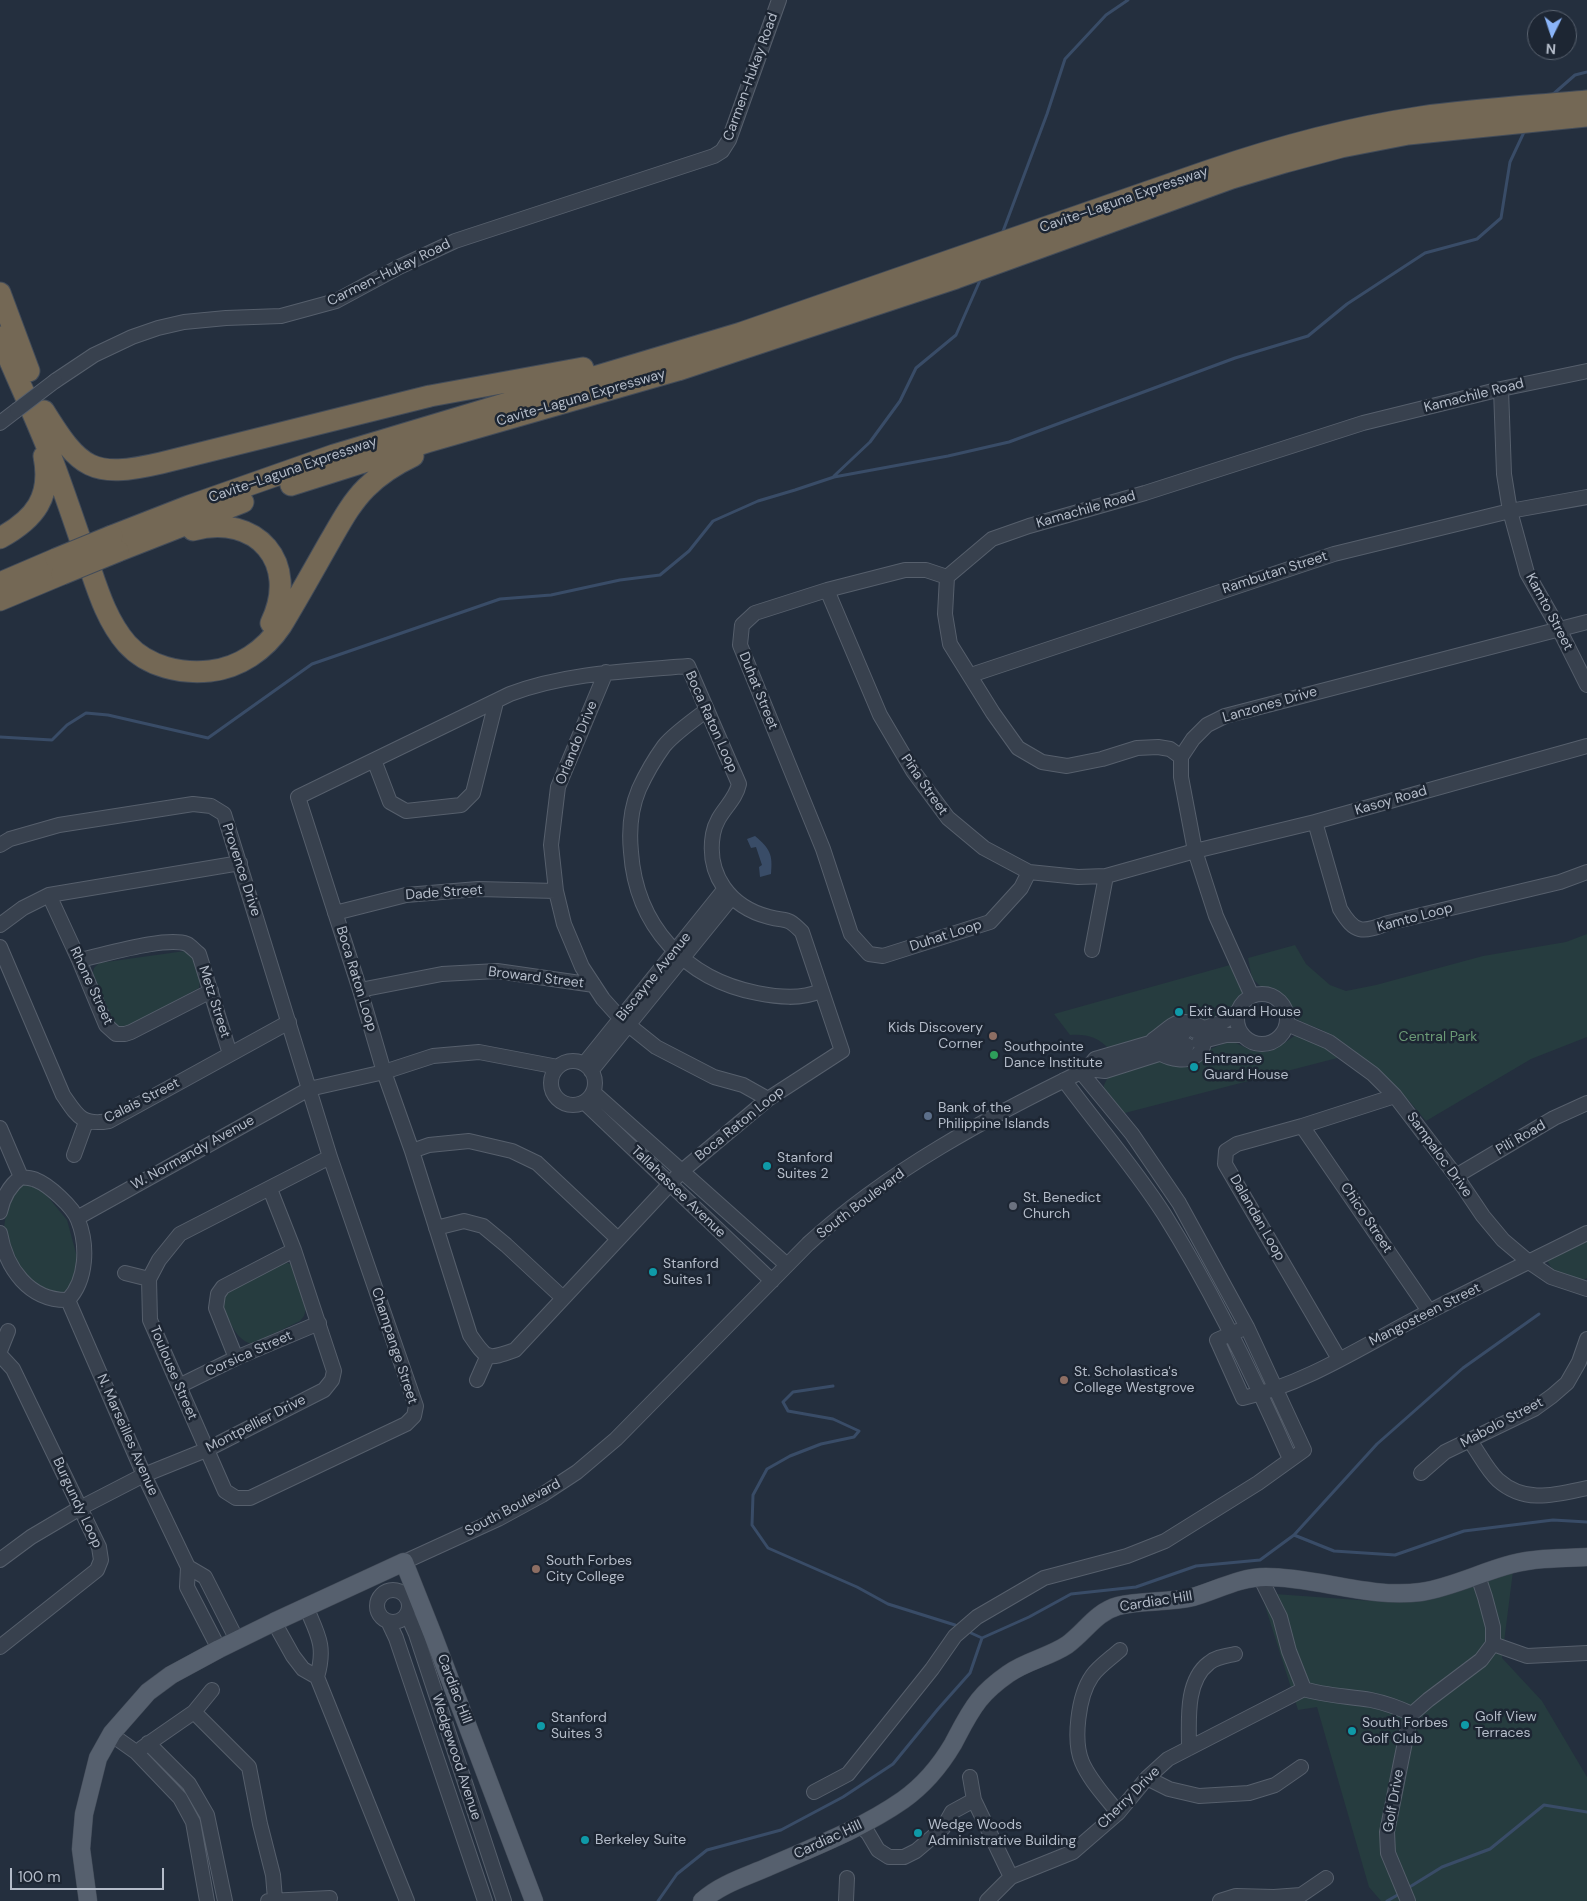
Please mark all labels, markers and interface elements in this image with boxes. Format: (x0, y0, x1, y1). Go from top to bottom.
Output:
north arrow (1527, 10, 1577, 60)
street label: Carmen-Hukay Road (720, 11, 782, 143)
text: N (1545, 40, 1557, 58)
street label: Cavite–Laguna Expressway (1038, 163, 1210, 237)
street label: Carmen-Hukay Road (325, 236, 453, 310)
street label: Cavite-Laguna Expressway (495, 366, 667, 430)
street label: Kamachile Road (1422, 375, 1526, 417)
street label: Cavite–Laguna Expressway (207, 433, 379, 507)
street label: Kamachile Road (1034, 488, 1138, 532)
street label: Rambutan Street (1220, 548, 1330, 598)
street label: Kamto Street (1522, 571, 1576, 653)
street label: Duhat Street (735, 650, 781, 732)
street label: Boca Raton Loop (681, 669, 741, 775)
street label: Lanzones Drive (1221, 683, 1319, 727)
street label: Orlando Drive (553, 699, 601, 787)
street label: Piña Street (897, 751, 951, 819)
street label: Kasoy Road (1353, 783, 1429, 819)
street label: Provence Drive (218, 821, 264, 919)
street label: Dade Street (405, 882, 483, 904)
street label: Kamto Loop (1375, 900, 1455, 936)
street label: Duhat Loop (908, 916, 984, 956)
street label: Boca Raton Loop (332, 924, 380, 1034)
street label: Biscayne Avenue (613, 929, 695, 1025)
street label: Rhone Street (66, 944, 116, 1028)
street label: Metz Street (194, 964, 234, 1040)
street label: Broward Street (487, 964, 585, 992)
place label: Exit Guard House (1189, 1004, 1301, 1020)
marker: Exit Guard House (1173, 1006, 1185, 1018)
place label: Kids Discovery Corner (888, 1020, 983, 1052)
park label: Central Park (1399, 1029, 1477, 1045)
marker: Kids Discovery Corner (987, 1030, 999, 1042)
place label: Southpointe Dance Institute (1004, 1039, 1103, 1072)
marker: Southpointe Dance Institute (988, 1049, 1000, 1061)
place label: Entrance Guard House (1204, 1051, 1289, 1084)
marker: Entrance Guard House (1188, 1061, 1200, 1073)
street label: Calais Street (102, 1075, 182, 1127)
street label: Boca Raton Loop (692, 1083, 788, 1165)
place label: Bank of the Philippine Islands (938, 1100, 1049, 1132)
street label: Sampaloc Drive (1403, 1109, 1475, 1201)
marker: Bank of the Philippine Islands (922, 1110, 934, 1122)
street label: W. Normandy Avenue (128, 1112, 258, 1194)
street label: Pili Road (1493, 1117, 1549, 1159)
street label: Tallahassee Avenue (627, 1142, 729, 1242)
place label: Stanford Suites 2 (777, 1150, 833, 1182)
marker: Stanford Suites 2 (761, 1160, 773, 1172)
street label: South Boulevard (814, 1166, 908, 1242)
street label: Dalandan Loop (1226, 1172, 1288, 1264)
street label: Chico Street (1336, 1180, 1396, 1256)
place label: St. Benedict Church (1023, 1190, 1101, 1222)
marker: St. Benedict Church (1007, 1200, 1019, 1212)
place label: Stanford Suites 1 (663, 1256, 719, 1288)
marker: Stanford Suites 1 (647, 1266, 659, 1278)
street label: Mangosteen Street (1367, 1280, 1483, 1350)
street label: Champange Street (367, 1286, 421, 1406)
street label: Toulouse Street (146, 1323, 200, 1423)
street label: Corsica Street (203, 1327, 295, 1381)
place label: St. Scholastica's College Westgrove (1074, 1364, 1194, 1396)
street label: N. Marseilles Avenue (93, 1371, 161, 1499)
marker: St. Scholastica's College Westgrove (1058, 1374, 1070, 1386)
street label: Montpellier Drive (203, 1392, 309, 1456)
street label: Mabolo Street (1458, 1394, 1546, 1452)
street label: Burgundy Loop (49, 1455, 105, 1551)
street label: South Boulevard (462, 1476, 564, 1540)
place label: South Forbes City College (546, 1553, 632, 1585)
marker: South Forbes City College (530, 1563, 542, 1575)
street label: Cardiac Hill (1119, 1588, 1193, 1616)
street label: Cardiac Hill (433, 1652, 475, 1726)
street label: Wedgewood Avenue (428, 1692, 484, 1822)
place label: Golf View Terraces (1475, 1709, 1537, 1741)
place label: Stanford Suites 3 (551, 1710, 607, 1742)
place label: South Forbes Golf Club (1362, 1715, 1448, 1748)
marker: Golf View Terraces (1459, 1719, 1471, 1731)
marker: Stanford Suites 3 (535, 1720, 547, 1732)
marker: South Forbes Golf Club (1346, 1725, 1358, 1737)
street label: Cherry Drive (1094, 1763, 1164, 1833)
street label: Golf Drive (1380, 1768, 1408, 1834)
street label: Cardiac Hill (791, 1817, 865, 1863)
place label: Wedge Woods Administrative Building (928, 1817, 1076, 1850)
marker: Wedge Woods Administrative Building (912, 1827, 924, 1839)
place label: Berkeley Suite (595, 1832, 686, 1848)
marker: Berkeley Suite (579, 1834, 591, 1846)
scale bar (12, 1858, 166, 1890)
text: 100 m (18, 1867, 61, 1887)

